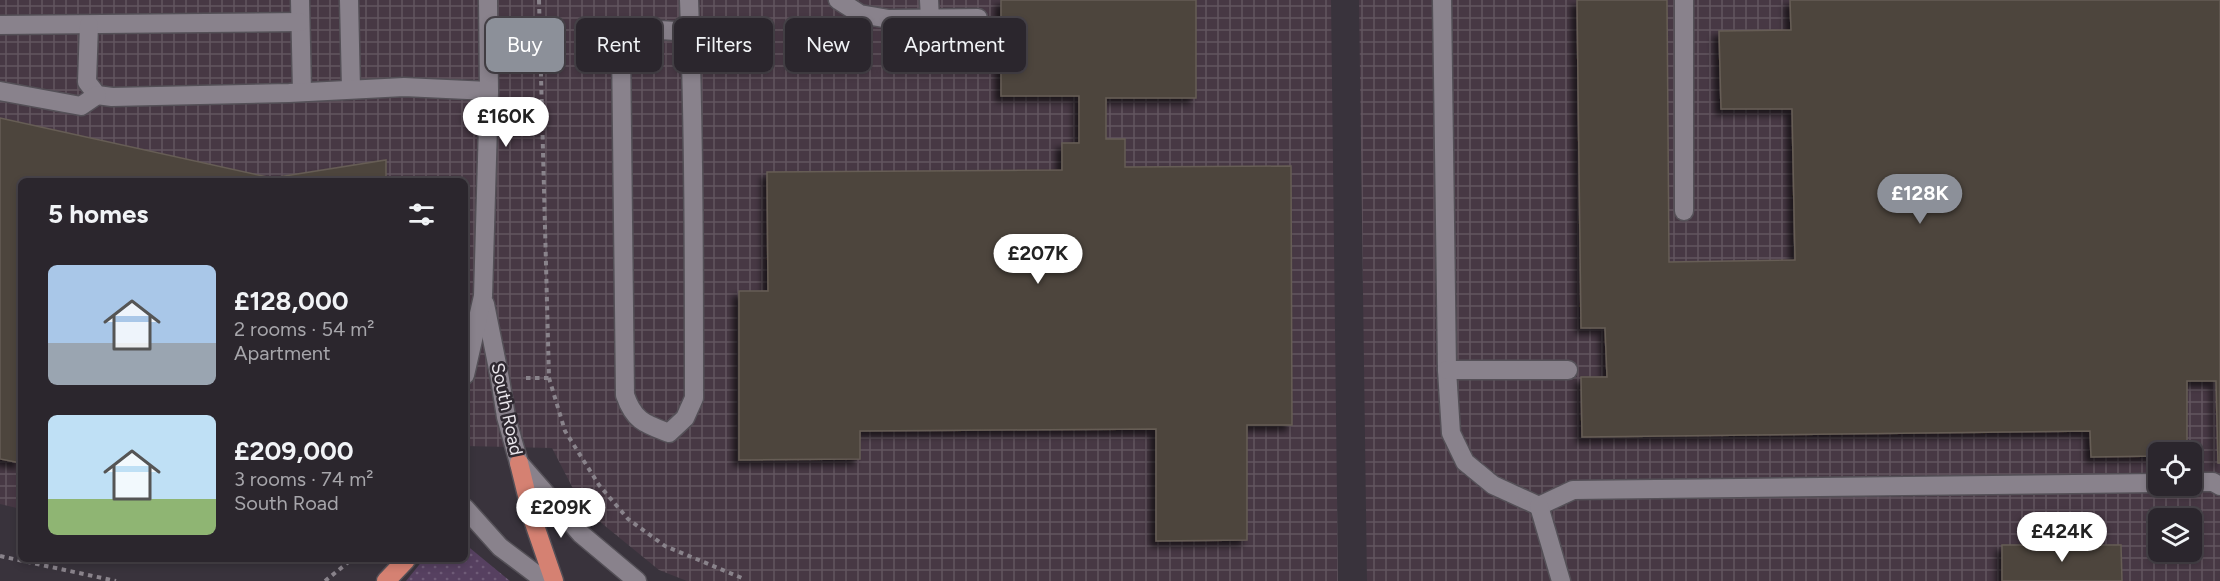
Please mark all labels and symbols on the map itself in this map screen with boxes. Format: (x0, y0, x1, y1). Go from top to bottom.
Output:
pin: £160K (464, 97, 548, 148)
pin: £128K (1878, 174, 1962, 225)
pin: £207K (996, 234, 1080, 285)
street label: South Road (486, 361, 528, 457)
pin: £209K (519, 488, 603, 539)
pin: £424K (2020, 512, 2104, 563)

